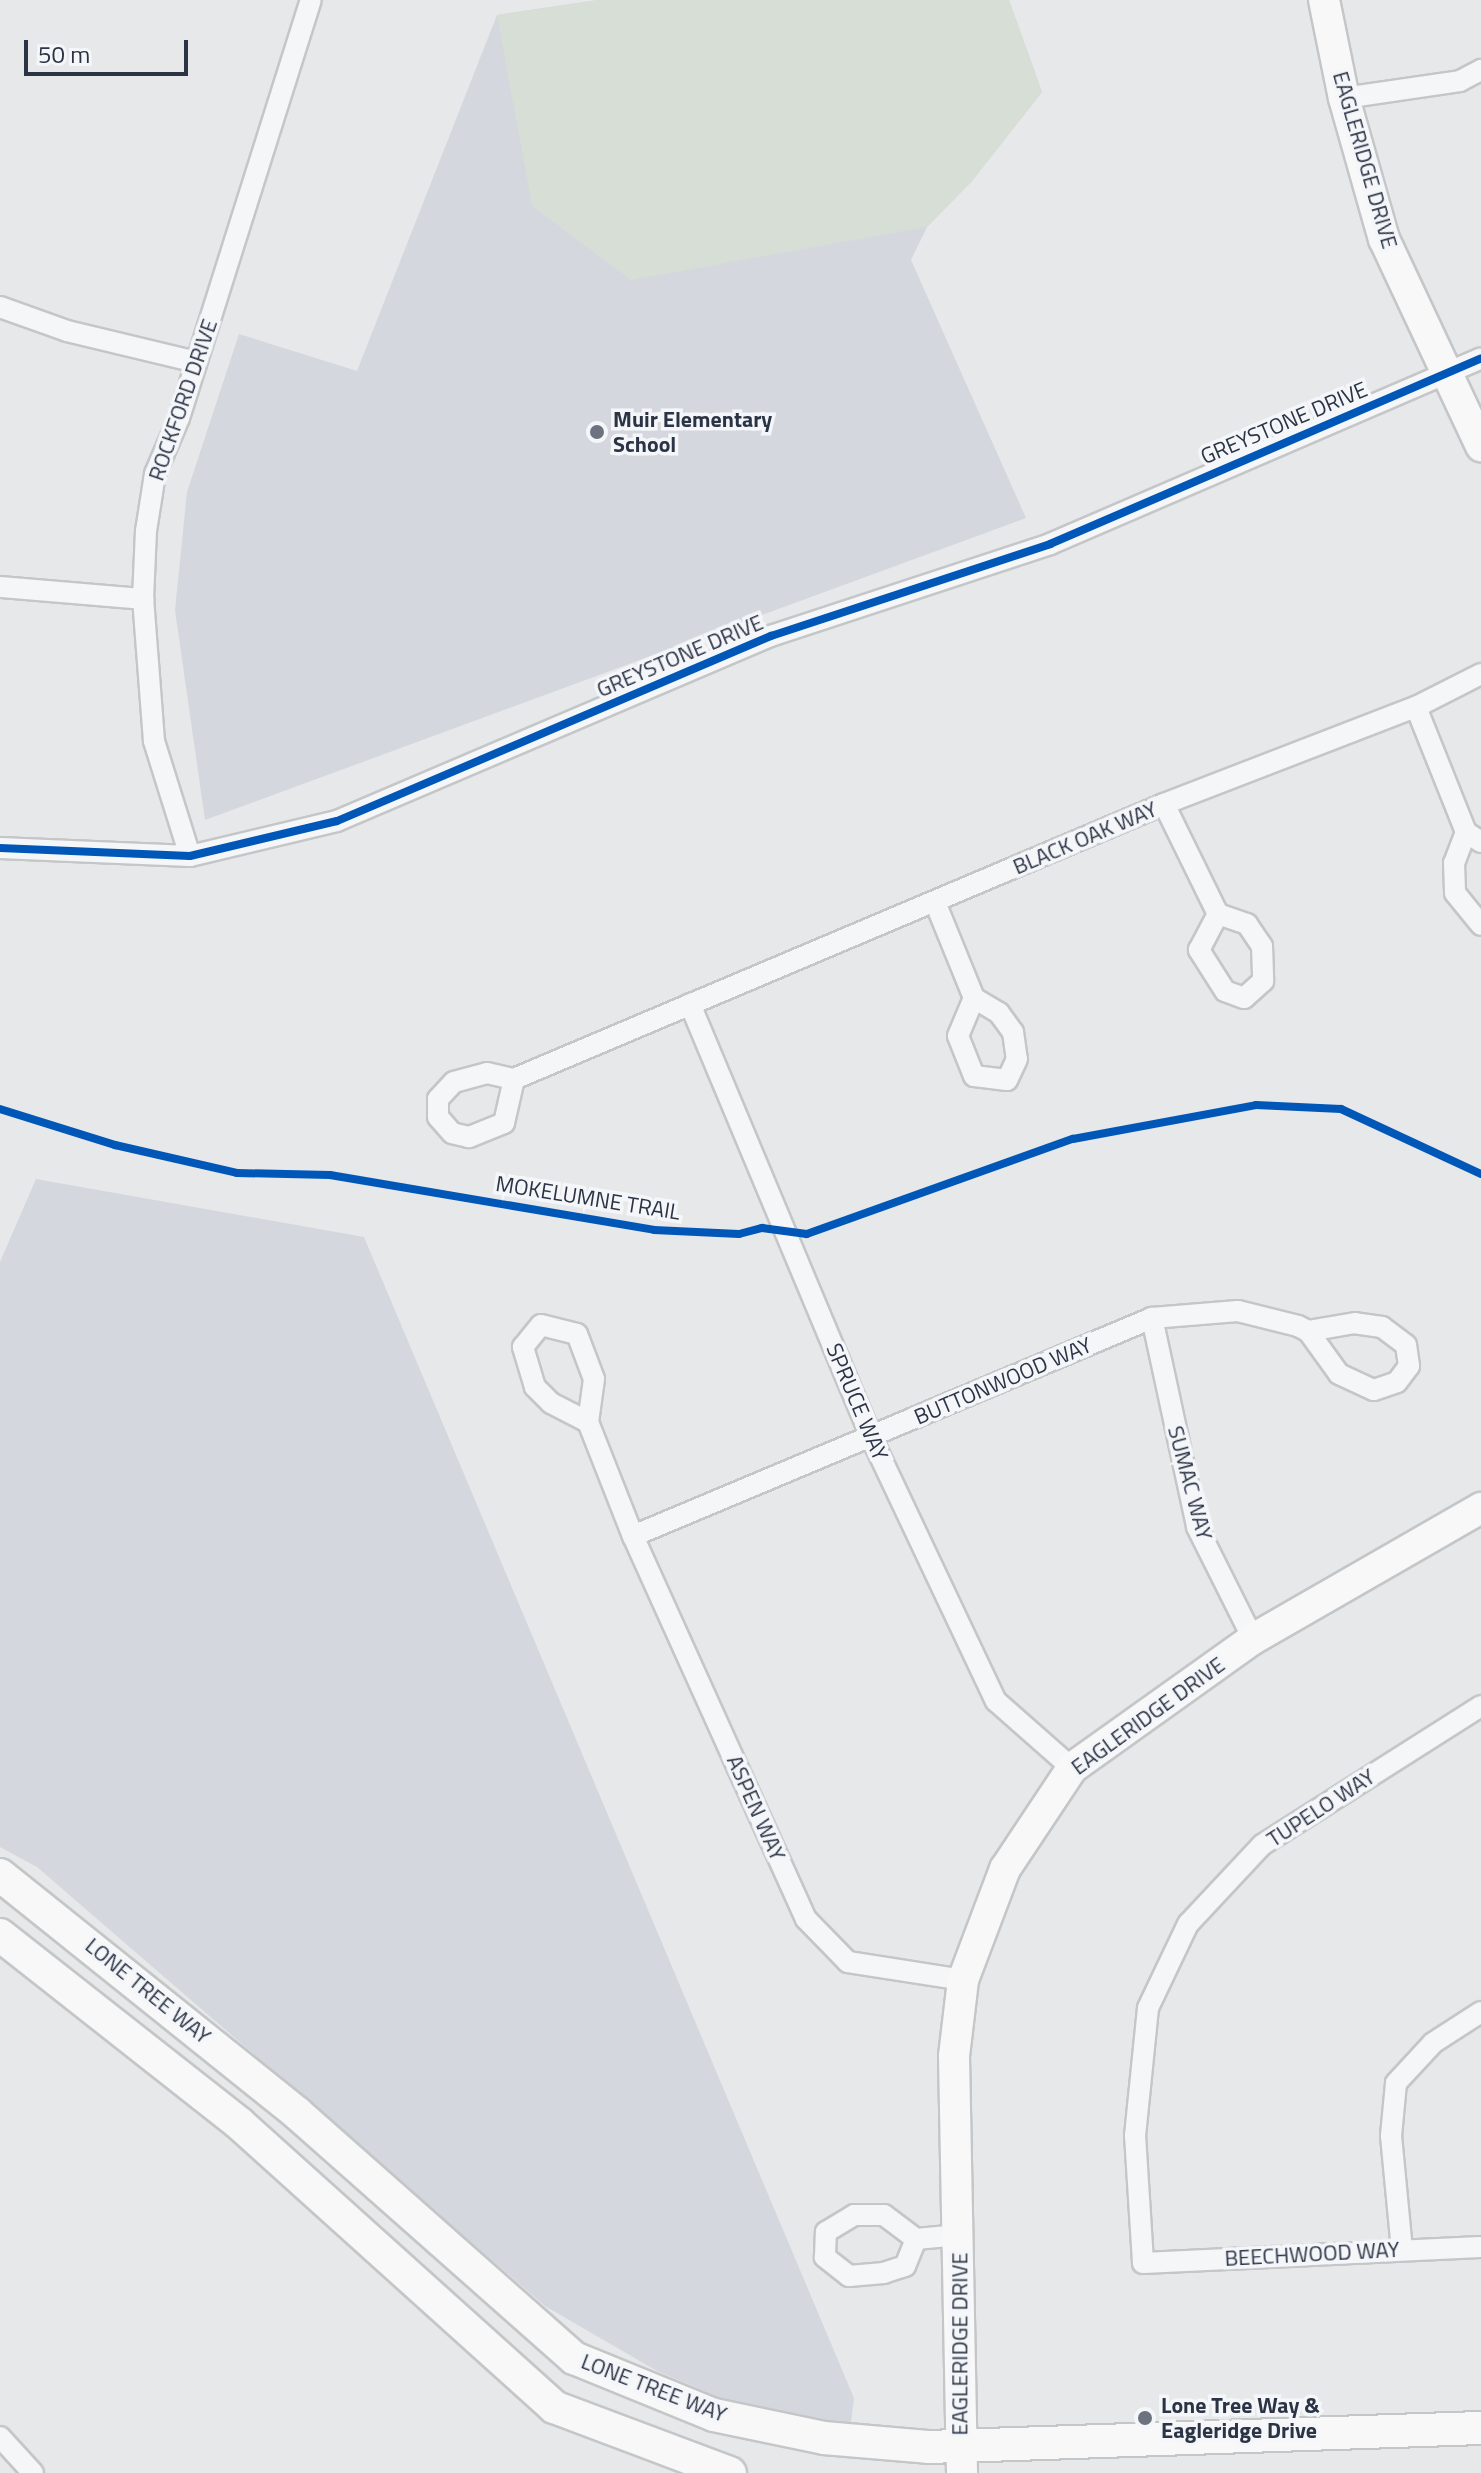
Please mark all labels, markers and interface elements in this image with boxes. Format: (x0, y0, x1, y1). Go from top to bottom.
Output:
scale bar (28, 24, 192, 74)
text: 50 m (38, 36, 90, 72)
street label: EAGLERIDGE DRIVE (1327, 68, 1403, 252)
street label: ROCKFORD DRIVE (143, 316, 223, 484)
street label: GREYSTONE DRIVE (1197, 376, 1371, 470)
place label: Muir Elementary School (613, 406, 772, 458)
marker: Muir Elementary School (588, 423, 606, 441)
street label: GREYSTONE DRIVE (593, 609, 767, 703)
street label: BLACK OAK WAY (1009, 796, 1161, 880)
street label: MOKELUMNE TRAIL (494, 1170, 682, 1226)
street label: BUTTONWOOD WAY (910, 1332, 1096, 1430)
street label: SPRUCE WAY (821, 1340, 893, 1464)
street label: SUMAC WAY (1162, 1423, 1218, 1543)
street label: EAGLERIDGE DRIVE (1066, 1652, 1230, 1780)
street label: ASPEN WAY (721, 1751, 791, 1865)
street label: TUPELO WAY (1262, 1763, 1380, 1853)
street label: LONE TREE WAY (80, 1932, 216, 2050)
street label: BEECHWOOD WAY (1224, 2236, 1400, 2272)
street label: EAGLERIDGE DRIVE (947, 2252, 973, 2436)
street label: LONE TREE WAY (578, 2348, 730, 2428)
place label: Lone Tree Way & Eagleridge Drive (1161, 2392, 1320, 2444)
marker: Lone Tree Way & Eagleridge Drive (1136, 2409, 1154, 2427)

